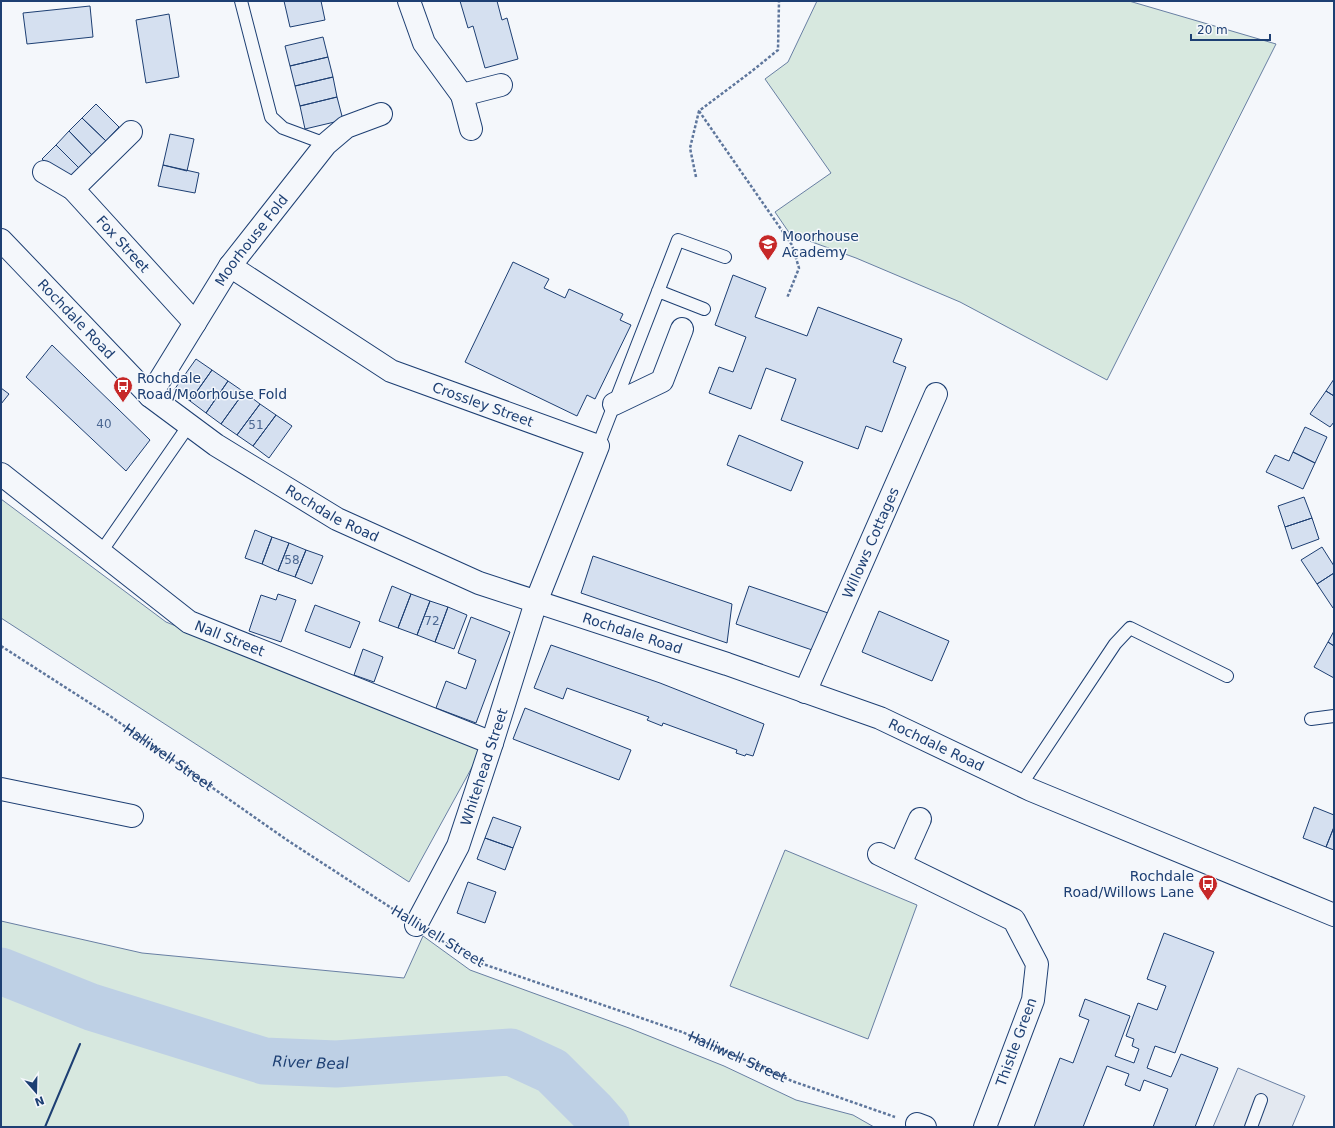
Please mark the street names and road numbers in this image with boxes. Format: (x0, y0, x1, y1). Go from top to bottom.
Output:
street label: Moorhouse Fold (212, 191, 291, 289)
street label: Fox Street (93, 212, 153, 276)
street label: Rochdale Road (35, 276, 118, 362)
street label: Crossley Street (430, 379, 536, 430)
street label: Rochdale Road (283, 482, 381, 545)
street label: Willows Cottages (839, 485, 902, 601)
street label: Rochdale Road (581, 609, 684, 657)
street label: Nall Street (192, 617, 267, 660)
street label: Whitehead Street (457, 706, 511, 828)
street label: Rochdale Road (886, 715, 987, 774)
street label: Halliwell Street (121, 720, 217, 794)
street label: Halliwell Street (389, 902, 488, 970)
street label: Thistle Green (992, 995, 1039, 1090)
street label: Halliwell Street (686, 1028, 790, 1086)

